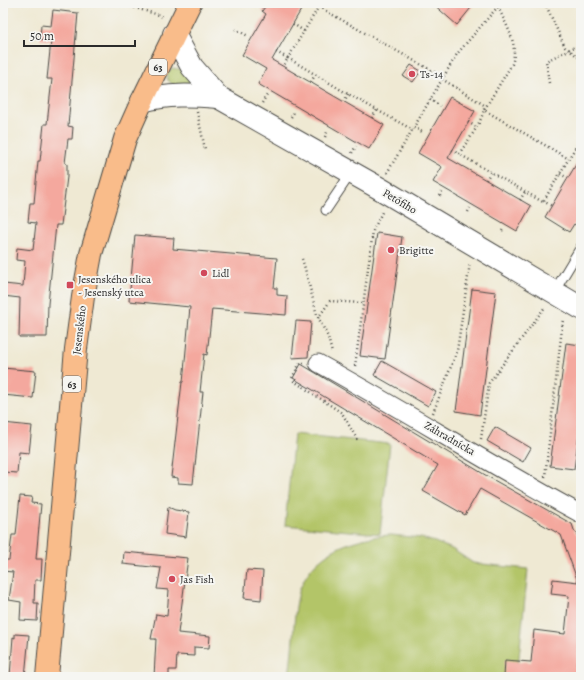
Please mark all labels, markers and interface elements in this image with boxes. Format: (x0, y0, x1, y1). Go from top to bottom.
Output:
scale bar (24, 22, 135, 48)
text: 50 m (30, 28, 54, 44)
road number: 63 (149, 59, 167, 75)
place label: Ts-14 (420, 67, 443, 82)
marker: Ts-14 (407, 69, 417, 79)
street label: Petőfiho (380, 185, 420, 218)
place label: Brigitte (399, 243, 434, 258)
marker: Brigitte (386, 245, 396, 255)
place label: Lidl (212, 266, 230, 281)
marker: Lidl (199, 268, 209, 278)
place label: Jesenského ulica - Jesenský utca (78, 272, 152, 300)
marker: Jesenského ulica - Jesenský utca (65, 280, 75, 290)
street label: Jesenského (69, 304, 90, 356)
road number: 63 (63, 376, 81, 392)
street label: Záhradnícka (422, 418, 479, 459)
place label: Jas Fish (180, 572, 214, 587)
marker: Jas Fish (167, 574, 177, 584)

